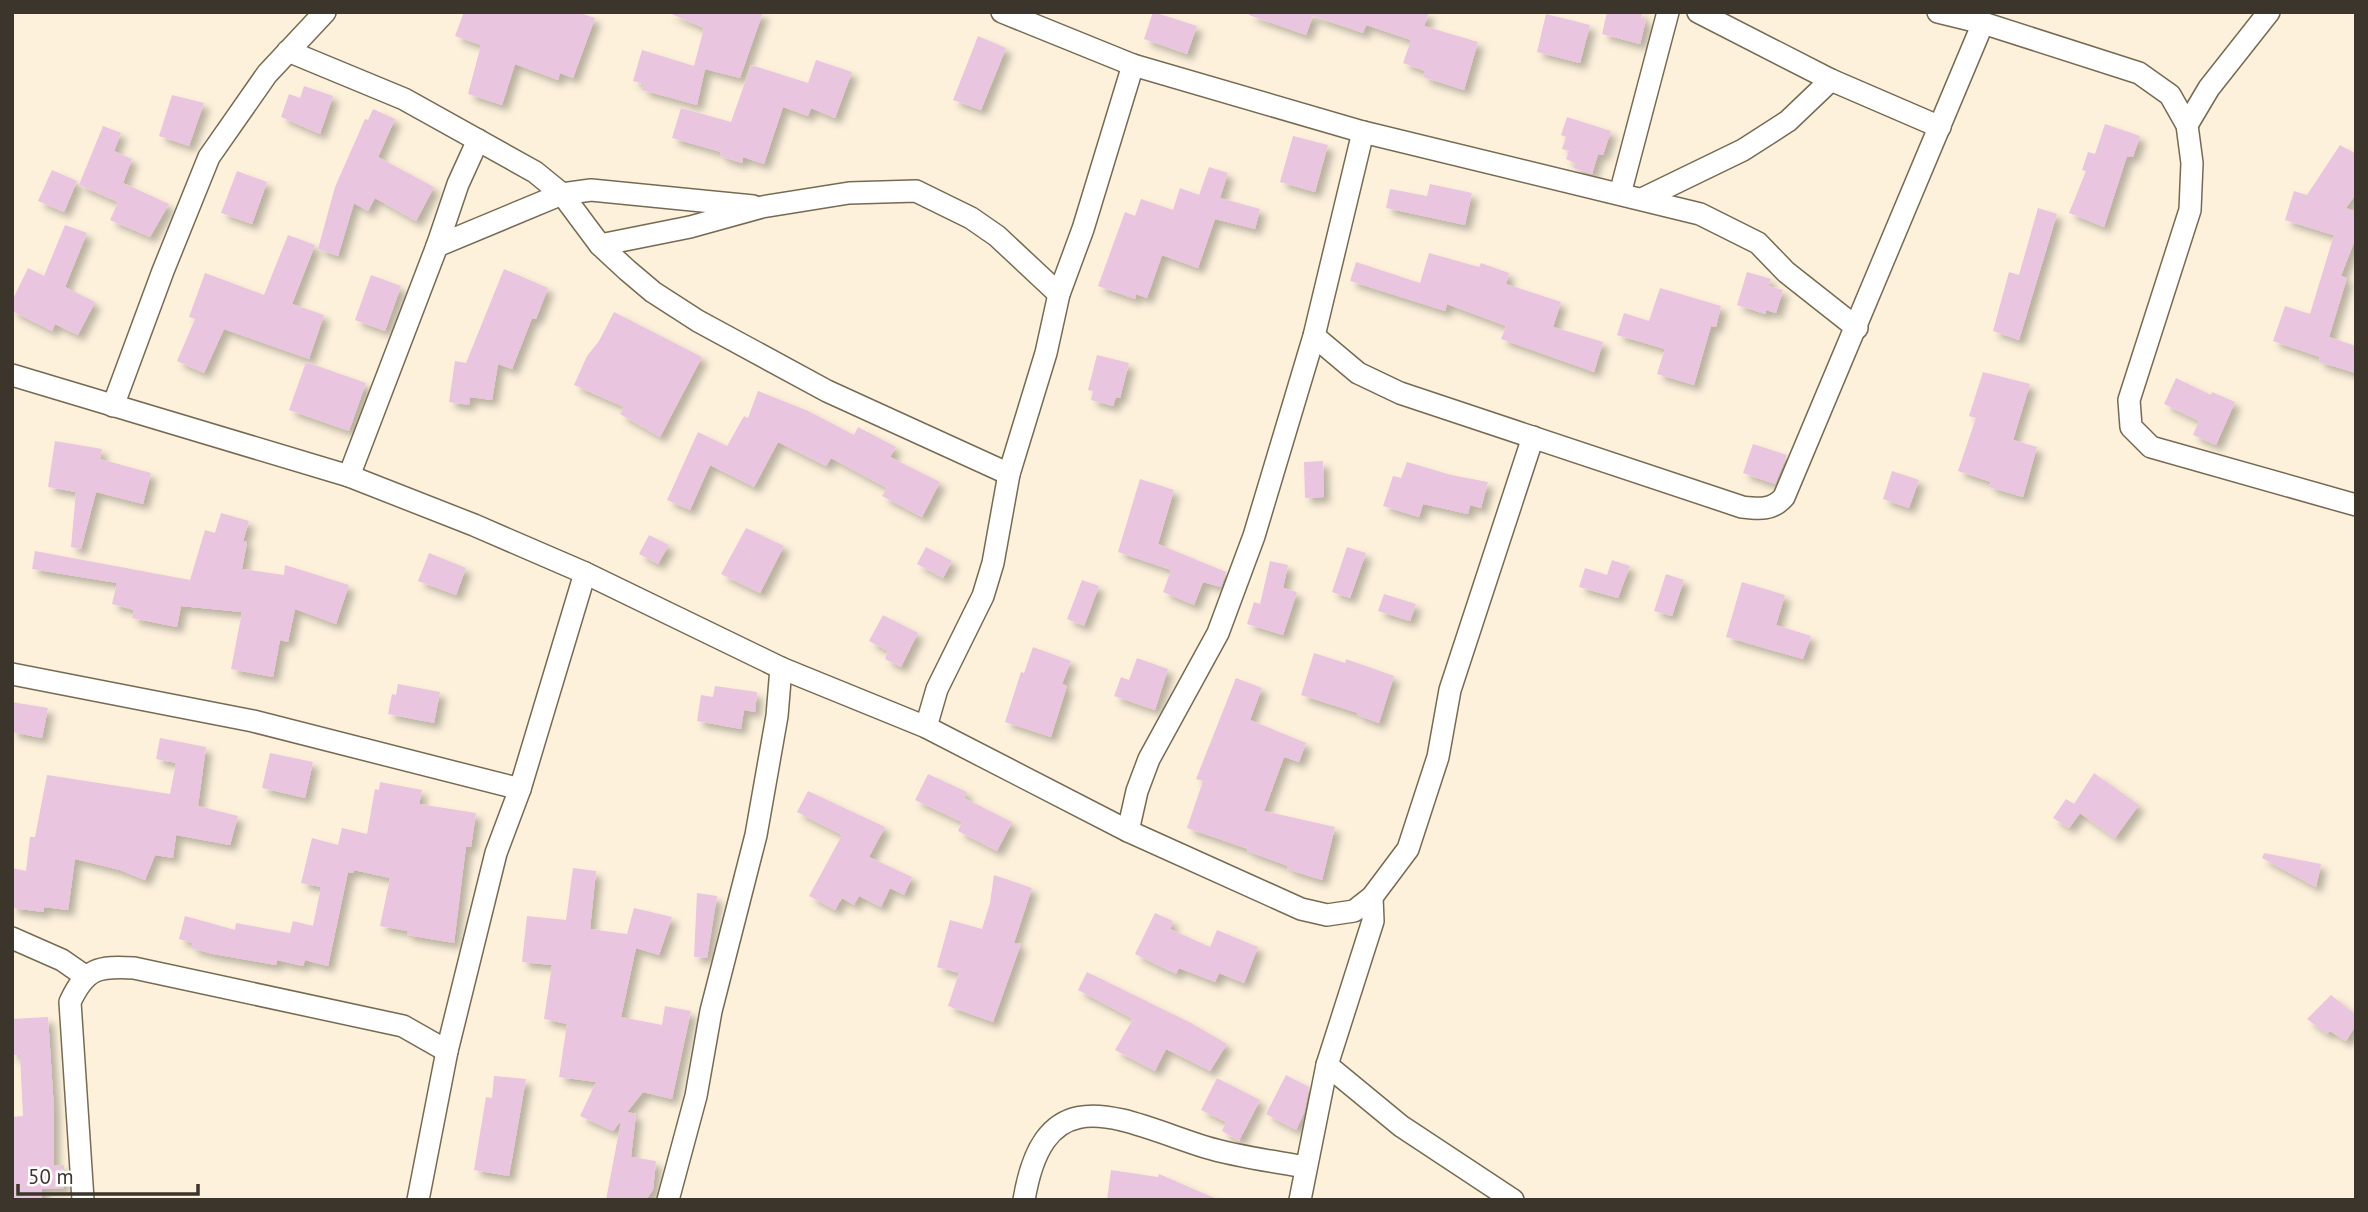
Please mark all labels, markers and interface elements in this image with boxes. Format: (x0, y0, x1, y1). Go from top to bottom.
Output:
scale bar (18, 1152, 198, 1196)
text: 50 m (28, 1163, 74, 1190)

